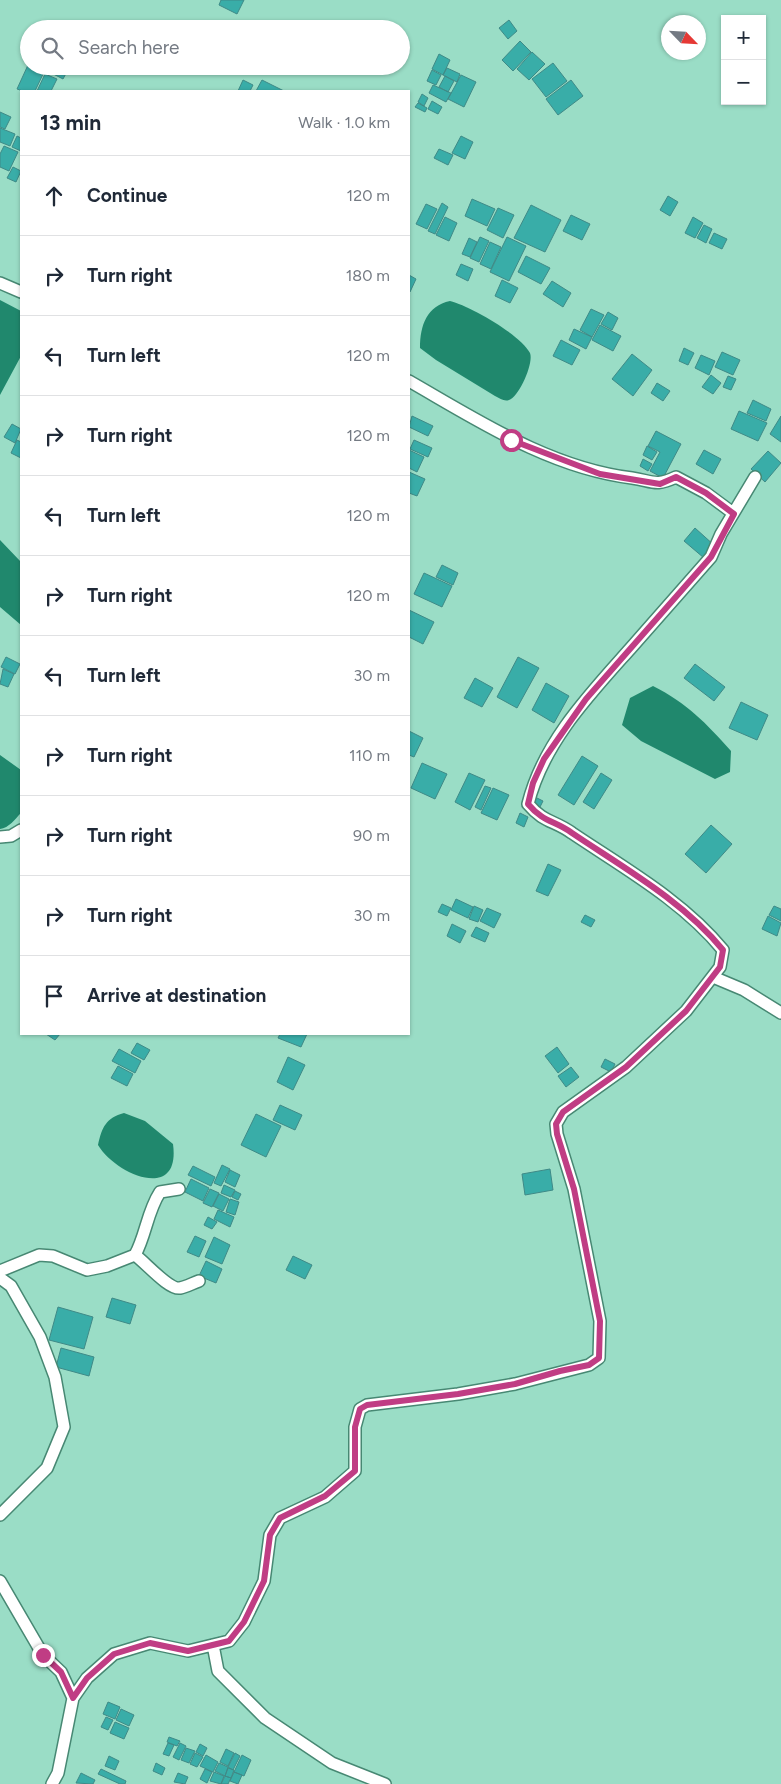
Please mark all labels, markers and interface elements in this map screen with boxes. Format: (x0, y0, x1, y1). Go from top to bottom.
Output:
north arrow (661, 15, 706, 60)
map controls (721, 15, 766, 105)
button: + (721, 15, 766, 60)
search box (20, 20, 410, 75)
icon: search (38, 34, 66, 62)
text: Search here (78, 36, 180, 59)
button: − (721, 60, 766, 105)
text: 13 min (40, 110, 101, 135)
text: Walk · 1.0 km (298, 113, 390, 132)
icon: ahead (40, 182, 68, 210)
text: Continue (87, 184, 167, 207)
text: 120 m (347, 186, 390, 205)
icon: right (40, 262, 68, 290)
text: Turn right (87, 264, 173, 287)
text: 180 m (346, 266, 390, 285)
icon: left (40, 342, 68, 370)
text: Turn left (87, 344, 161, 367)
text: 120 m (347, 346, 390, 365)
icon: right (40, 422, 68, 450)
text: Turn right (87, 424, 173, 447)
text: 120 m (347, 426, 390, 445)
route start (500, 429, 523, 452)
icon: left (40, 502, 68, 530)
text: Turn left (87, 504, 161, 527)
text: 120 m (347, 506, 390, 525)
icon: right (40, 582, 68, 610)
text: Turn right (87, 584, 173, 607)
text: 120 m (347, 586, 390, 605)
icon: left (40, 662, 68, 690)
text: Turn left (87, 664, 161, 687)
text: 30 m (353, 666, 390, 685)
icon: right (40, 742, 68, 770)
text: Turn right (87, 744, 173, 767)
text: 110 m (349, 746, 390, 765)
icon: right (40, 822, 68, 850)
text: Turn right (87, 824, 173, 847)
text: 90 m (353, 826, 390, 845)
icon: right (40, 902, 68, 930)
text: Turn right (87, 904, 173, 927)
text: 30 m (353, 906, 390, 925)
icon: arrive (40, 982, 68, 1010)
text: Arrive at destination (87, 984, 266, 1007)
route end (32, 1644, 55, 1667)

